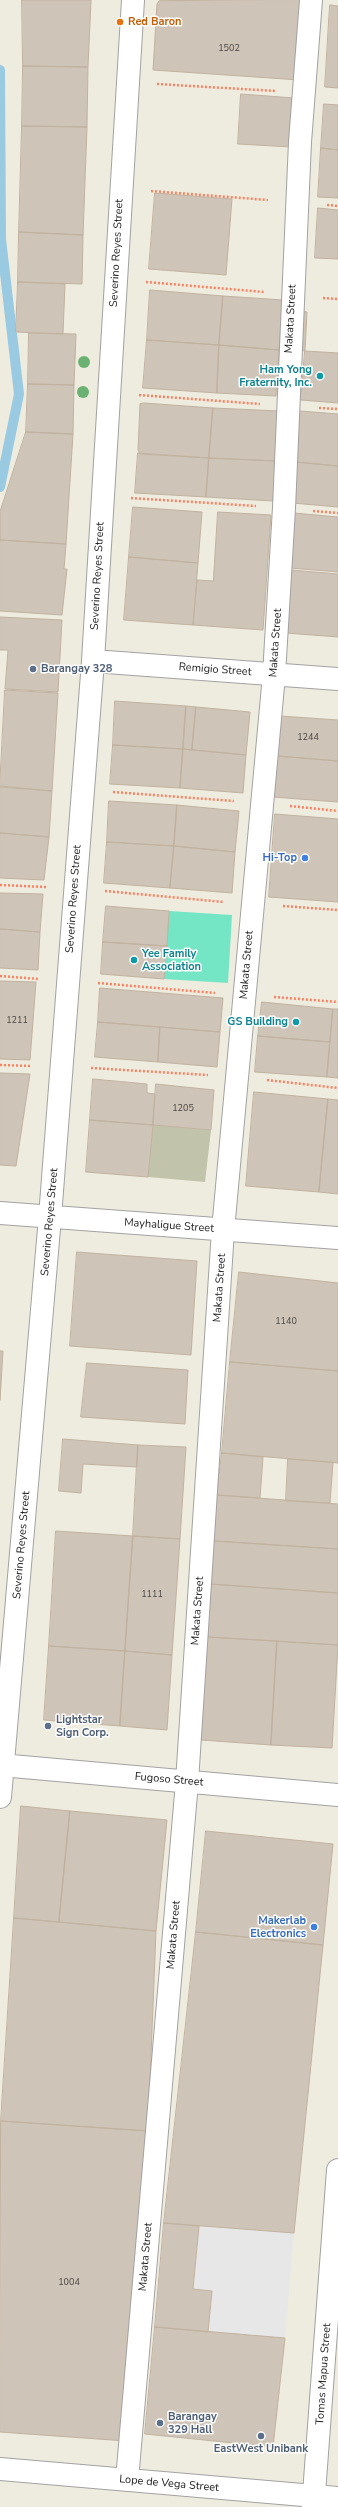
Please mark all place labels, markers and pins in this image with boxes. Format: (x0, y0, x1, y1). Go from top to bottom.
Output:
place label: Red Baron (128, 15, 182, 29)
marker: Red Baron (115, 17, 125, 27)
place label: Ham Yong Fraternity, Inc. (239, 363, 312, 389)
marker: Ham Yong Fraternity, Inc. (315, 371, 325, 381)
place label: Barangay 328 (41, 662, 112, 676)
marker: Barangay 328 (28, 664, 38, 674)
place label: Hi-Top (263, 851, 297, 865)
marker: Hi-Top (300, 853, 310, 863)
place label: Yee Family Association (142, 947, 201, 973)
marker: Yee Family Association (129, 955, 139, 965)
place label: GS Building (227, 1015, 288, 1029)
marker: GS Building (291, 1017, 301, 1027)
place label: Lightstar Sign Corp. (56, 1713, 109, 1739)
marker: Lightstar Sign Corp. (43, 1721, 53, 1731)
place label: Makerlab Electronics (250, 1914, 306, 1940)
marker: Makerlab Electronics (309, 1922, 319, 1932)
place label: Barangay 329 Hall (168, 2410, 217, 2436)
marker: Barangay 329 Hall (155, 2418, 165, 2428)
marker: EastWest Unibank (256, 2431, 266, 2441)
place label: EastWest Unibank (214, 2442, 308, 2456)

